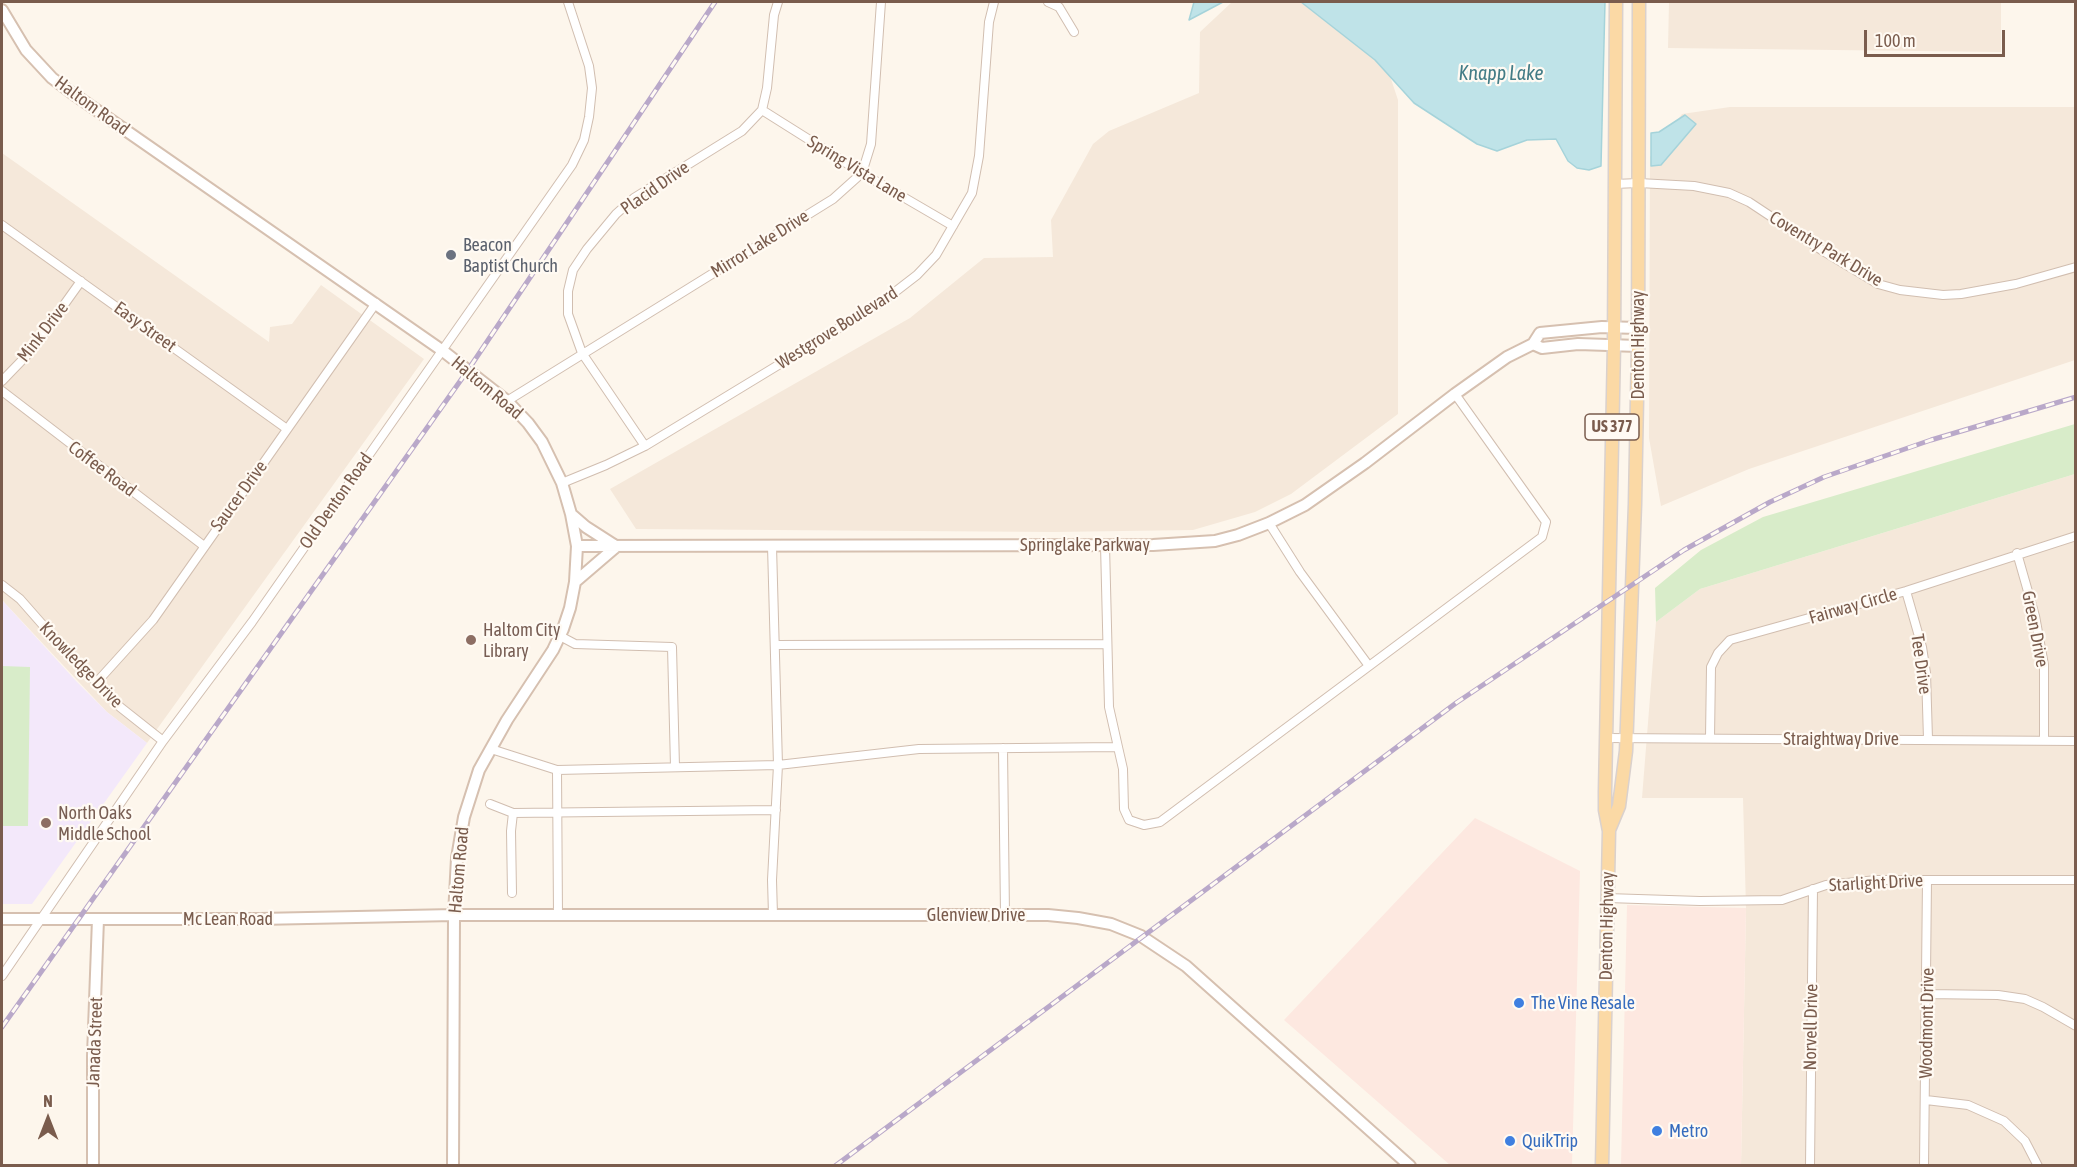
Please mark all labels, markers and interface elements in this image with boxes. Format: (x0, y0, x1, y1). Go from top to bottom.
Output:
scale bar (1867, 18, 2008, 56)
text: 100 m (1875, 30, 1916, 51)
water label: Knapp Lake (1458, 62, 1544, 86)
street label: Haltom Road (51, 72, 133, 140)
street label: Spring Vista Lane (803, 131, 911, 207)
street label: Placid Drive (617, 157, 693, 219)
street label: Mirror Lake Drive (707, 205, 813, 283)
street label: Coventry Park Drive (1765, 207, 1887, 291)
place label: Beacon Baptist Church (463, 234, 558, 276)
marker: Beacon Baptist Church (444, 248, 458, 262)
street label: Westgrove Boulevard (772, 282, 902, 374)
street label: Denton Highway (1627, 290, 1649, 400)
street label: Easy Street (110, 297, 180, 357)
street label: Mink Drive (13, 298, 73, 366)
street label: Haltom Road (447, 352, 527, 424)
road number: US 377 (1585, 414, 1639, 440)
street label: Coffee Road (64, 436, 140, 502)
street label: Old Denton Road (295, 449, 377, 553)
street label: Saucer Drive (206, 456, 272, 536)
street label: Springlake Parkway (1020, 534, 1150, 556)
street label: Fairway Circle (1807, 583, 1899, 629)
street label: Green Drive (2017, 589, 2053, 669)
street label: Knowledge Drive (35, 618, 127, 712)
place label: Haltom City Library (483, 619, 560, 662)
marker: Haltom City Library (464, 633, 478, 647)
street label: Tee Drive (1906, 633, 1936, 695)
street label: Straightway Drive (1783, 728, 1899, 750)
place label: North Oaks Middle School (58, 802, 151, 844)
marker: North Oaks Middle School (39, 816, 53, 830)
street label: Haltom Road (444, 826, 474, 914)
street label: Starlight Drive (1828, 870, 1924, 896)
street label: Denton Highway (1595, 871, 1619, 981)
street label: Glenview Drive (927, 904, 1025, 926)
street label: Mc Lean Road (183, 908, 273, 930)
street label: Woodmont Drive (1915, 967, 1939, 1079)
street label: Norvell Drive (1799, 983, 1823, 1071)
place label: The Vine Resale (1531, 992, 1635, 1014)
marker: The Vine Resale (1512, 996, 1526, 1010)
street label: Janada Street (83, 997, 107, 1087)
north arrow (18, 1089, 78, 1149)
text: N (43, 1092, 53, 1110)
place label: Metro (1669, 1120, 1708, 1142)
marker: Metro (1650, 1124, 1664, 1138)
place label: QuikTrip (1522, 1130, 1578, 1152)
marker: QuikTrip (1503, 1134, 1517, 1148)

